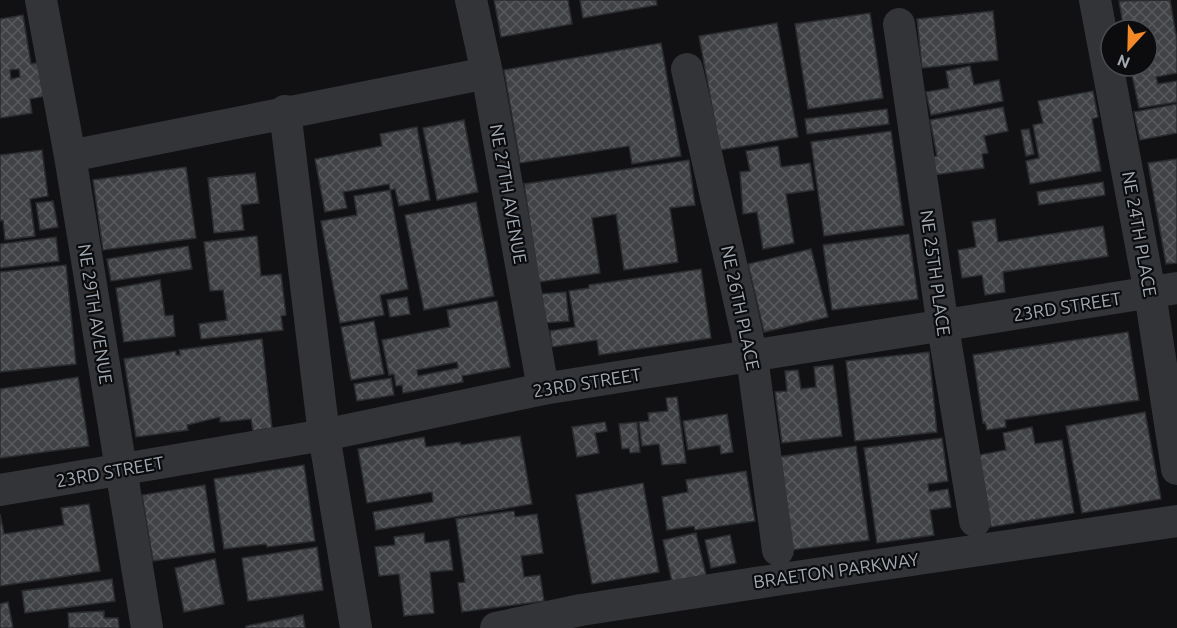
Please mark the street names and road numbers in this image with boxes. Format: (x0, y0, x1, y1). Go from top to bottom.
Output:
street label: NE 27TH AVENUE (487, 122, 531, 265)
street label: NE 24TH PLACE (1119, 169, 1161, 298)
street label: NE 25TH PLACE (917, 209, 955, 337)
street label: NE 29TH AVENUE (75, 242, 117, 385)
street label: NE 26TH PLACE (718, 244, 764, 372)
street label: 23RD STREET (1011, 288, 1122, 324)
street label: 23RD STREET (531, 364, 642, 400)
street label: 23RD STREET (54, 452, 165, 490)
street label: BRAETON PARKWAY (752, 548, 920, 592)

